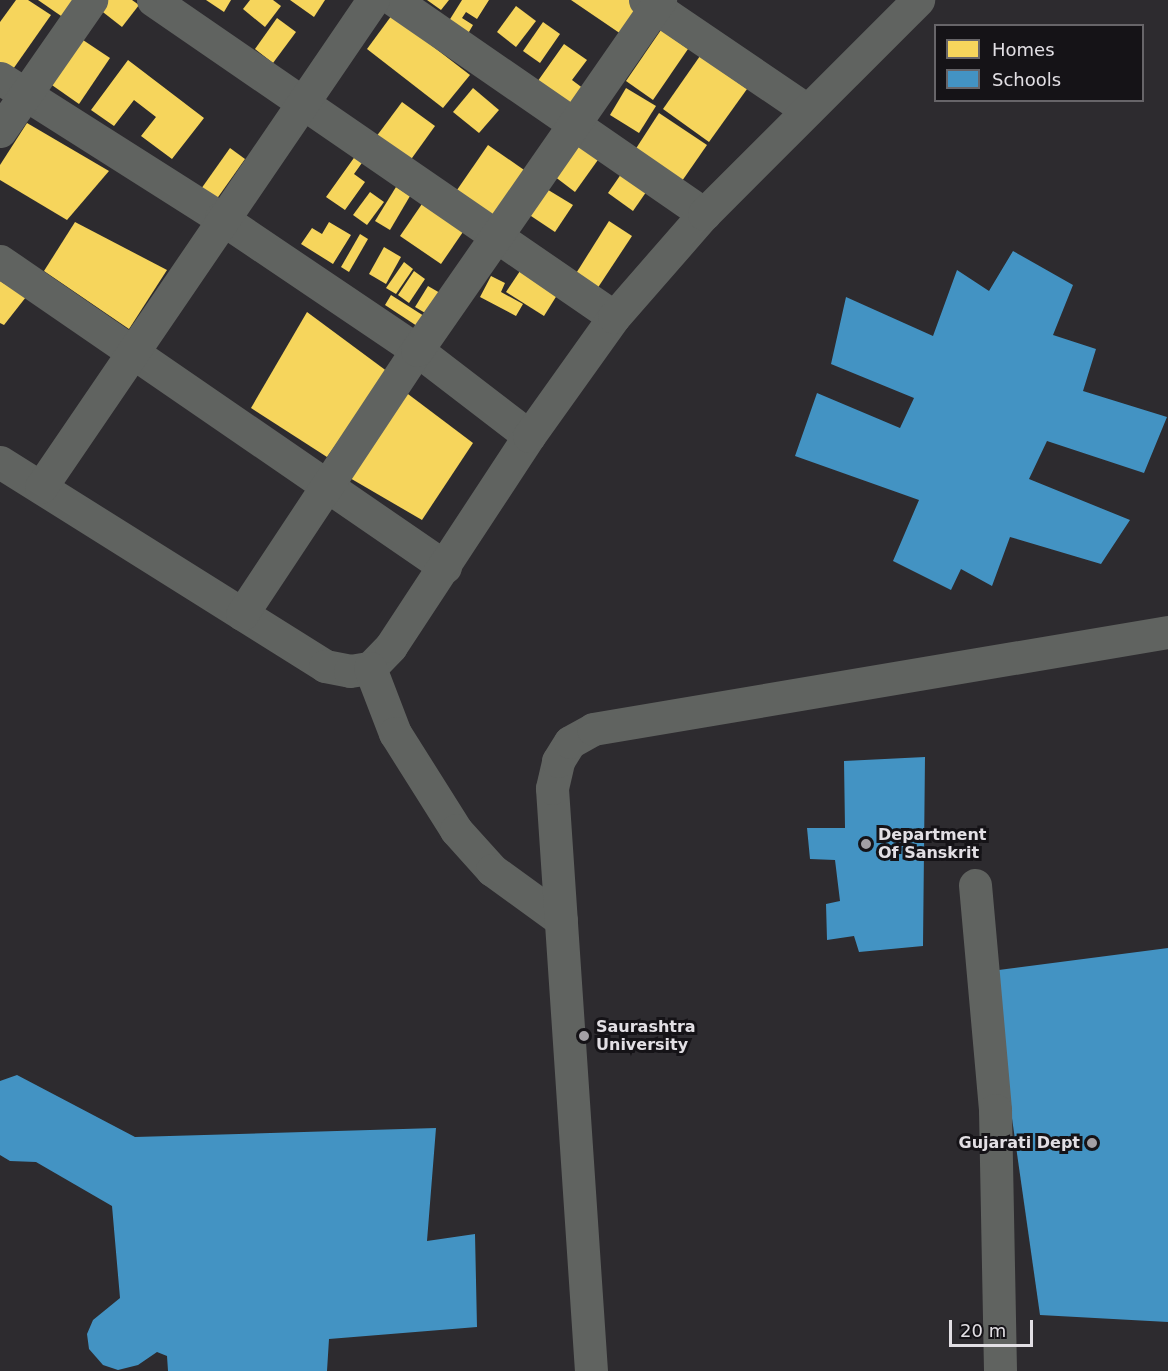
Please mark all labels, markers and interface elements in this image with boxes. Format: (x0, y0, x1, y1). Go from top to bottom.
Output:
legend (934, 24, 1144, 102)
text: Homes (992, 39, 1055, 60)
text: Schools (992, 69, 1061, 90)
place label: Department Of Sanskrit (878, 825, 986, 863)
marker: Department Of Sanskrit (859, 837, 873, 851)
place label: Saurashtra University (596, 1017, 696, 1055)
marker: Saurashtra University (577, 1029, 591, 1043)
place label: Gujarati Dept (959, 1133, 1080, 1153)
marker: Gujarati Dept (1085, 1136, 1099, 1150)
scale bar (952, 1308, 1036, 1346)
text: 20 m (960, 1320, 1006, 1341)

